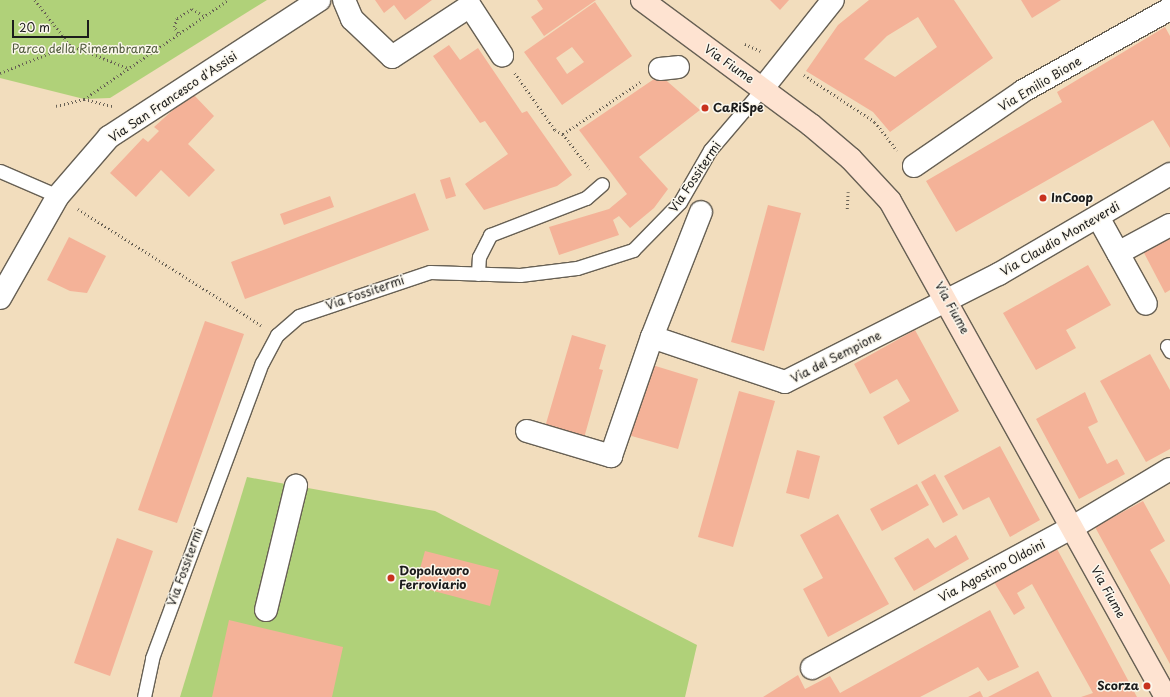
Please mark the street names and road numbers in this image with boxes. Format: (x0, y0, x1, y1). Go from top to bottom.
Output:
street label: Via Fiume (701, 42, 757, 86)
street label: Via San Francesco d'Assisi (106, 49, 240, 145)
street label: Via Emilio Bione (996, 53, 1084, 115)
street label: Via Fossitermi (666, 139, 724, 215)
street label: Via Claudio Monteverdi (998, 199, 1122, 279)
street label: Via Fossitermi (324, 273, 406, 313)
street label: Via Fiume (932, 279, 972, 337)
street label: Via del Sempione (788, 328, 884, 386)
street label: Via Fossitermi (164, 526, 206, 608)
street label: Via Agostino Oldoini (937, 537, 1047, 605)
street label: Via Fiume (1088, 563, 1128, 621)

